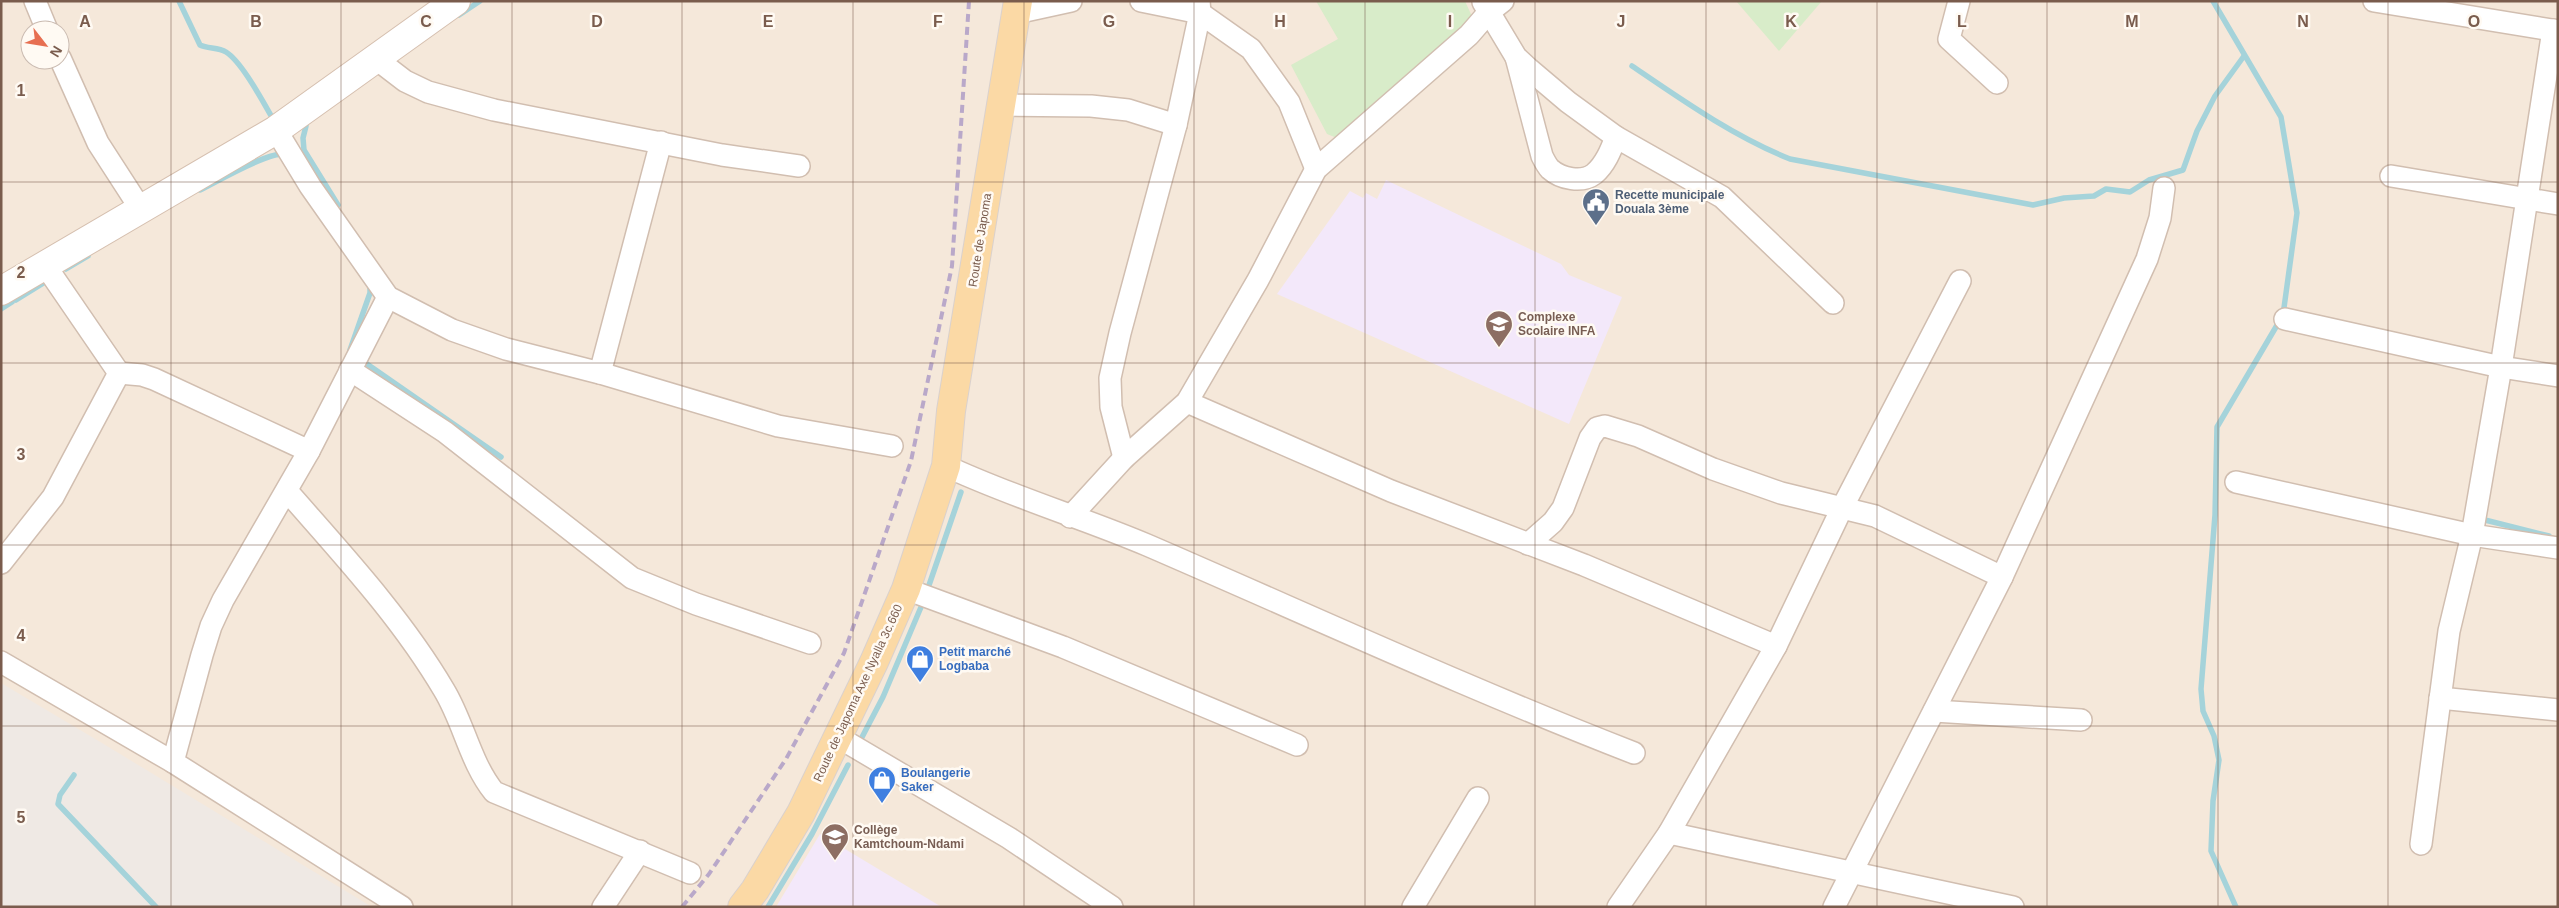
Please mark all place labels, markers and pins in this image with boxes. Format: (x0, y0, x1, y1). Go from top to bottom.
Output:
public building icon: Recette municipale Douala 3ème (1581, 187, 1611, 226)
place label: Recette municipale Douala 3ème (1615, 188, 1725, 216)
school or university icon: Complexe Scolaire INFA (1484, 309, 1514, 348)
place label: Complexe Scolaire INFA (1518, 310, 1596, 338)
shop icon: Petit marché Logbaba (905, 644, 935, 683)
place label: Petit marché Logbaba (939, 645, 1011, 673)
shop icon: Boulangerie Saker (867, 765, 897, 804)
place label: Boulangerie Saker (901, 766, 971, 794)
school or university icon: Collège Kamtchoum-Ndami (820, 822, 850, 861)
place label: Collège Kamtchoum-Ndami (854, 823, 964, 851)

